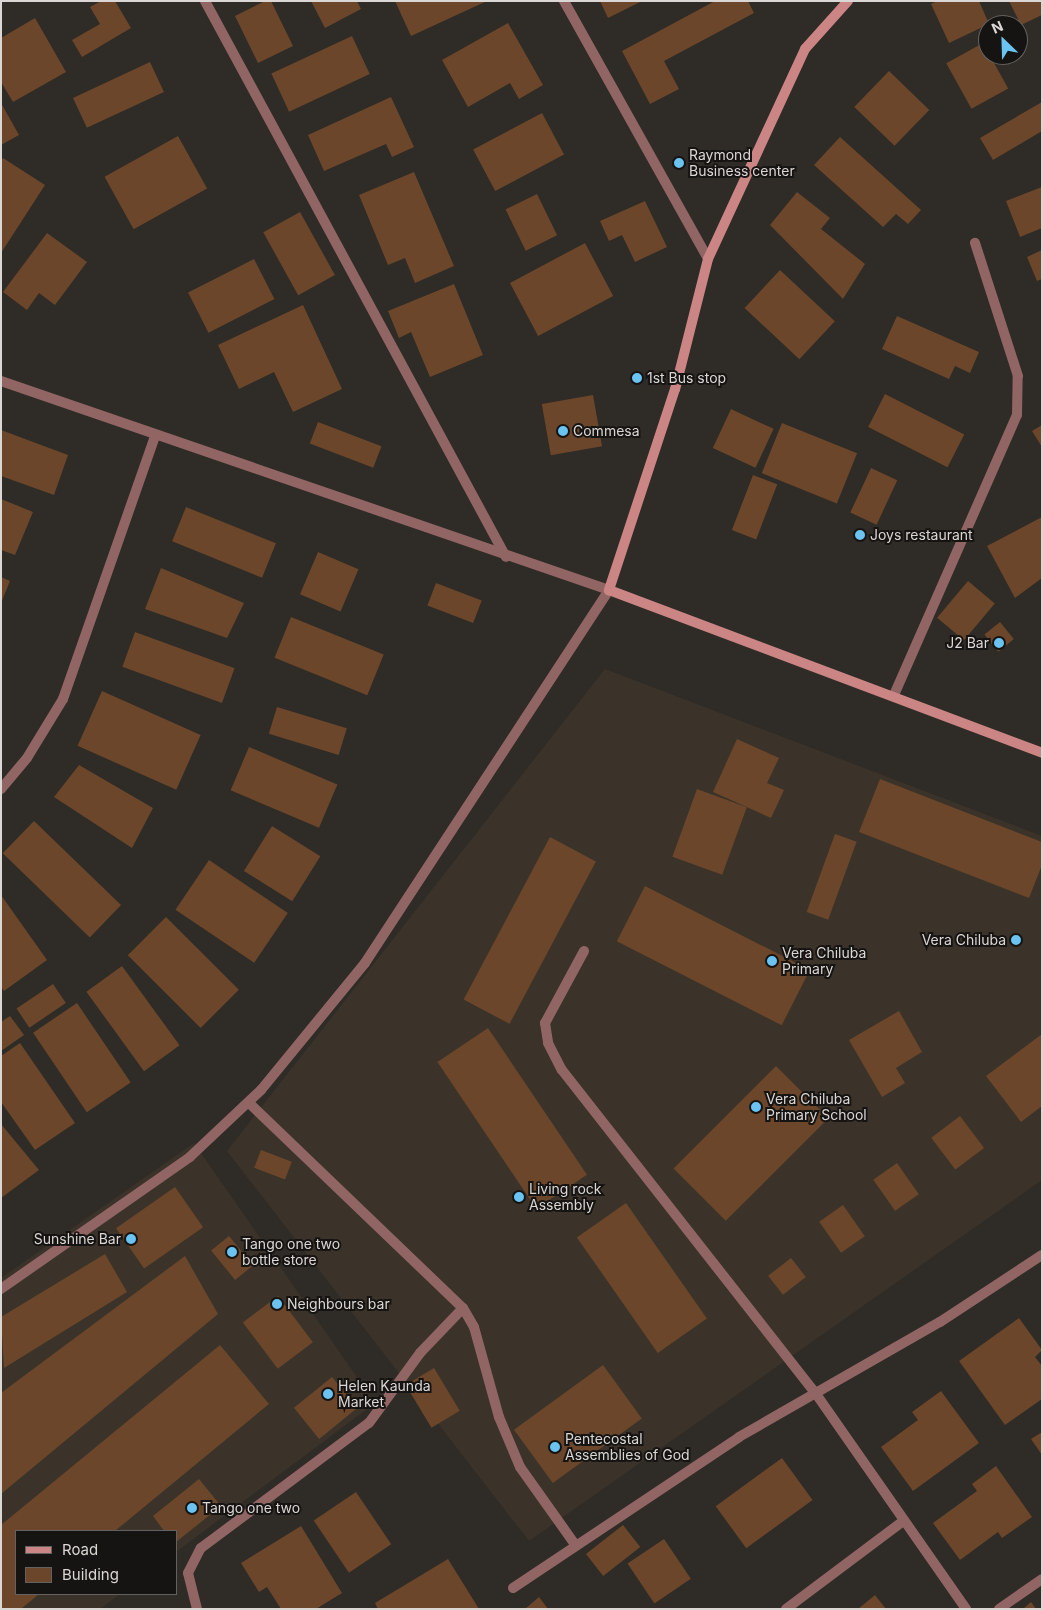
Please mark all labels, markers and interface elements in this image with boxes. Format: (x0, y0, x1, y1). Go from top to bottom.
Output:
north arrow (978, 15, 1028, 65)
text: N (989, 17, 1005, 37)
place label: Raymond Business center (689, 147, 795, 180)
marker: Raymond Business center (673, 157, 685, 169)
place label: 1st Bus stop (647, 370, 726, 386)
marker: 1st Bus stop (631, 372, 643, 384)
place label: Commesa (573, 423, 640, 439)
marker: Commesa (557, 425, 569, 437)
place label: Joys restaurant (870, 527, 973, 543)
marker: Joys restaurant (854, 529, 866, 541)
place label: J2 Bar (946, 635, 989, 651)
marker: J2 Bar (993, 637, 1005, 649)
place label: Vera Chiluba (922, 932, 1006, 948)
marker: Vera Chiluba (1010, 934, 1022, 946)
place label: Vera Chiluba Primary (782, 945, 866, 978)
marker: Vera Chiluba Primary (766, 955, 778, 967)
place label: Vera Chiluba Primary School (766, 1091, 867, 1124)
marker: Vera Chiluba Primary School (750, 1101, 762, 1113)
place label: Living rock Assembly (529, 1181, 601, 1214)
marker: Living rock Assembly (513, 1191, 525, 1203)
place label: Sunshine Bar (34, 1231, 121, 1247)
marker: Sunshine Bar (125, 1233, 137, 1245)
place label: Tango one two bottle store (242, 1236, 340, 1268)
marker: Tango one two bottle store (226, 1246, 238, 1258)
place label: Neighbours bar (287, 1296, 390, 1312)
marker: Neighbours bar (271, 1298, 283, 1310)
place label: Helen Kaunda Market (338, 1378, 431, 1410)
marker: Helen Kaunda Market (322, 1388, 334, 1400)
place label: Pentecostal Assemblies of God (565, 1431, 690, 1464)
marker: Pentecostal Assemblies of God (549, 1441, 561, 1453)
place label: Tango one two (202, 1500, 300, 1516)
marker: Tango one two (186, 1502, 198, 1514)
legend (15, 1530, 178, 1595)
text: Road (62, 1540, 98, 1559)
text: Building (62, 1565, 119, 1584)

